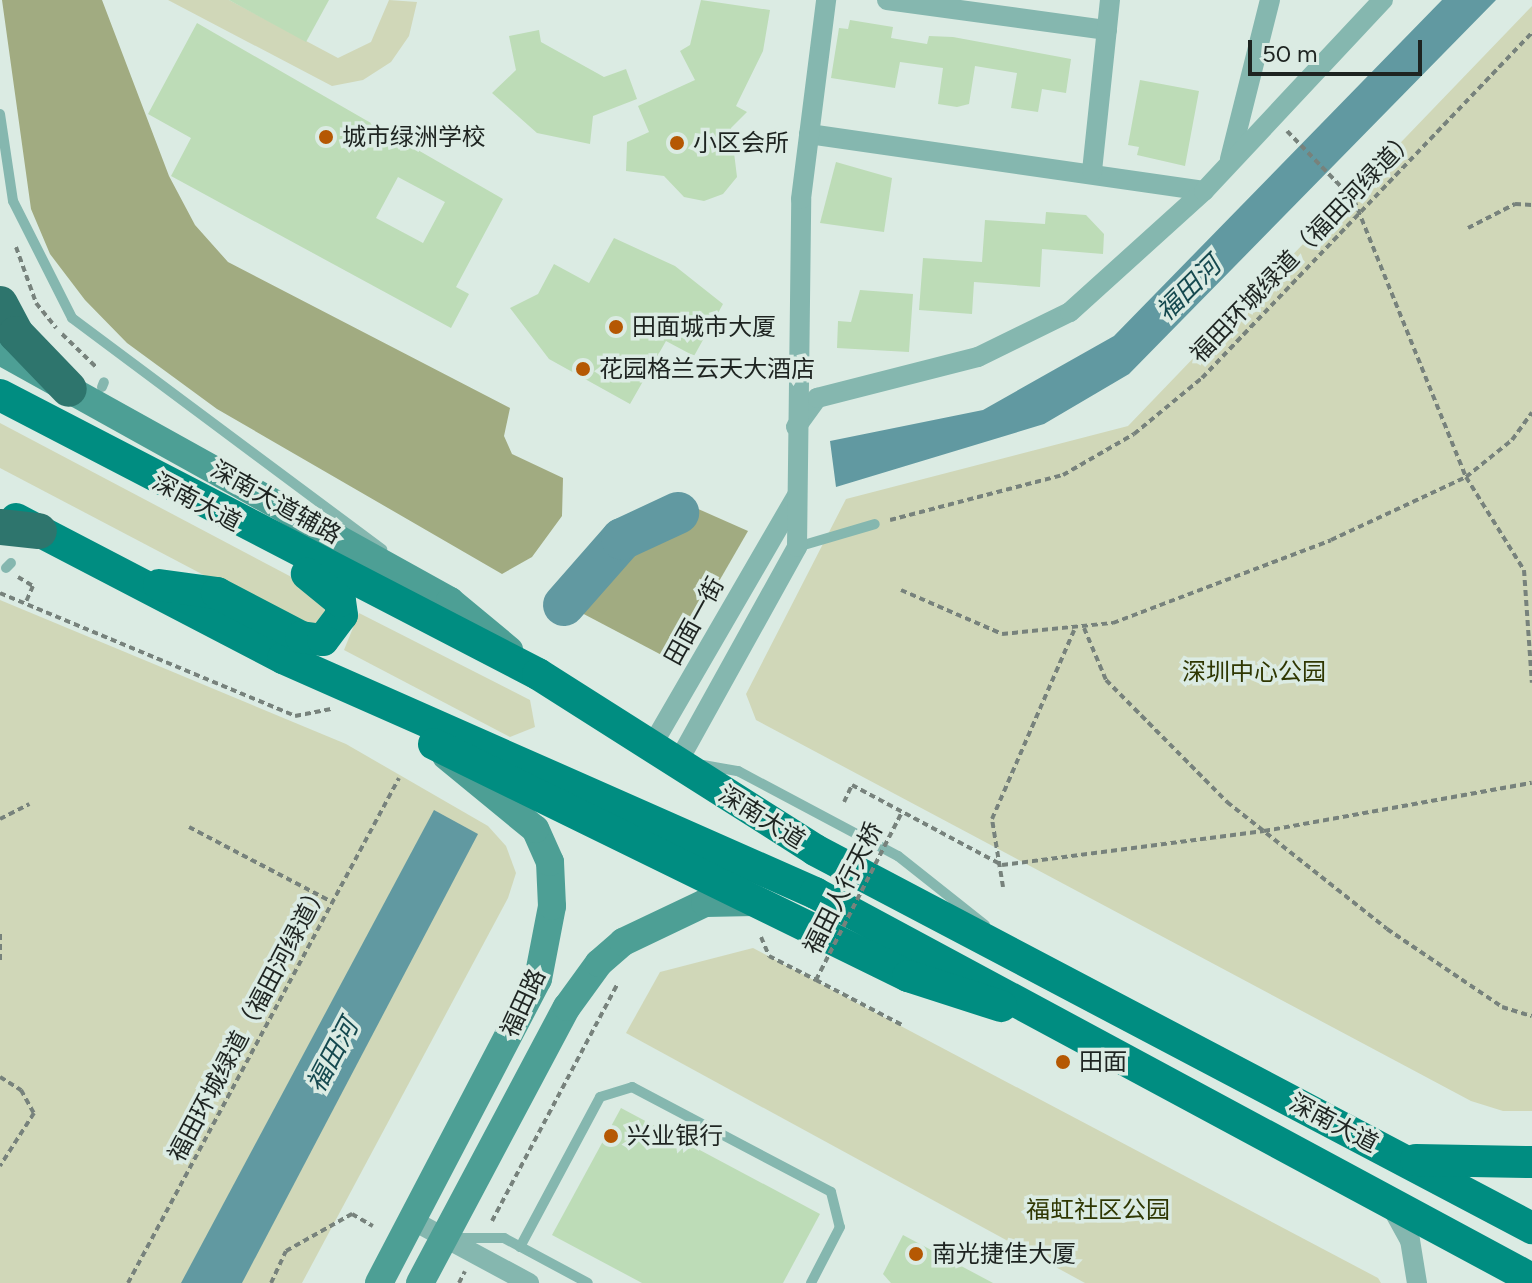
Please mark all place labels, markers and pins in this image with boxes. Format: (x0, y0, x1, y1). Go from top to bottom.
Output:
place label: 城市绿洲学校 (342, 123, 486, 151)
marker: 城市绿洲学校 (317, 128, 335, 146)
place label: 小区会所 (693, 129, 789, 157)
marker: 小区会所 (668, 134, 686, 152)
place label: 田面城市大厦 (632, 313, 776, 341)
marker: 田面城市大厦 (607, 318, 625, 336)
place label: 花园格兰云天大酒店 (599, 355, 815, 383)
marker: 花园格兰云天大酒店 (574, 360, 592, 378)
place label: 田面 (1079, 1048, 1127, 1076)
marker: 田面 (1054, 1053, 1072, 1071)
place label: 兴业银行 (627, 1122, 723, 1150)
marker: 兴业银行 (602, 1127, 620, 1145)
place label: 南光捷佳大厦 (932, 1240, 1076, 1268)
marker: 南光捷佳大厦 (907, 1245, 925, 1263)

